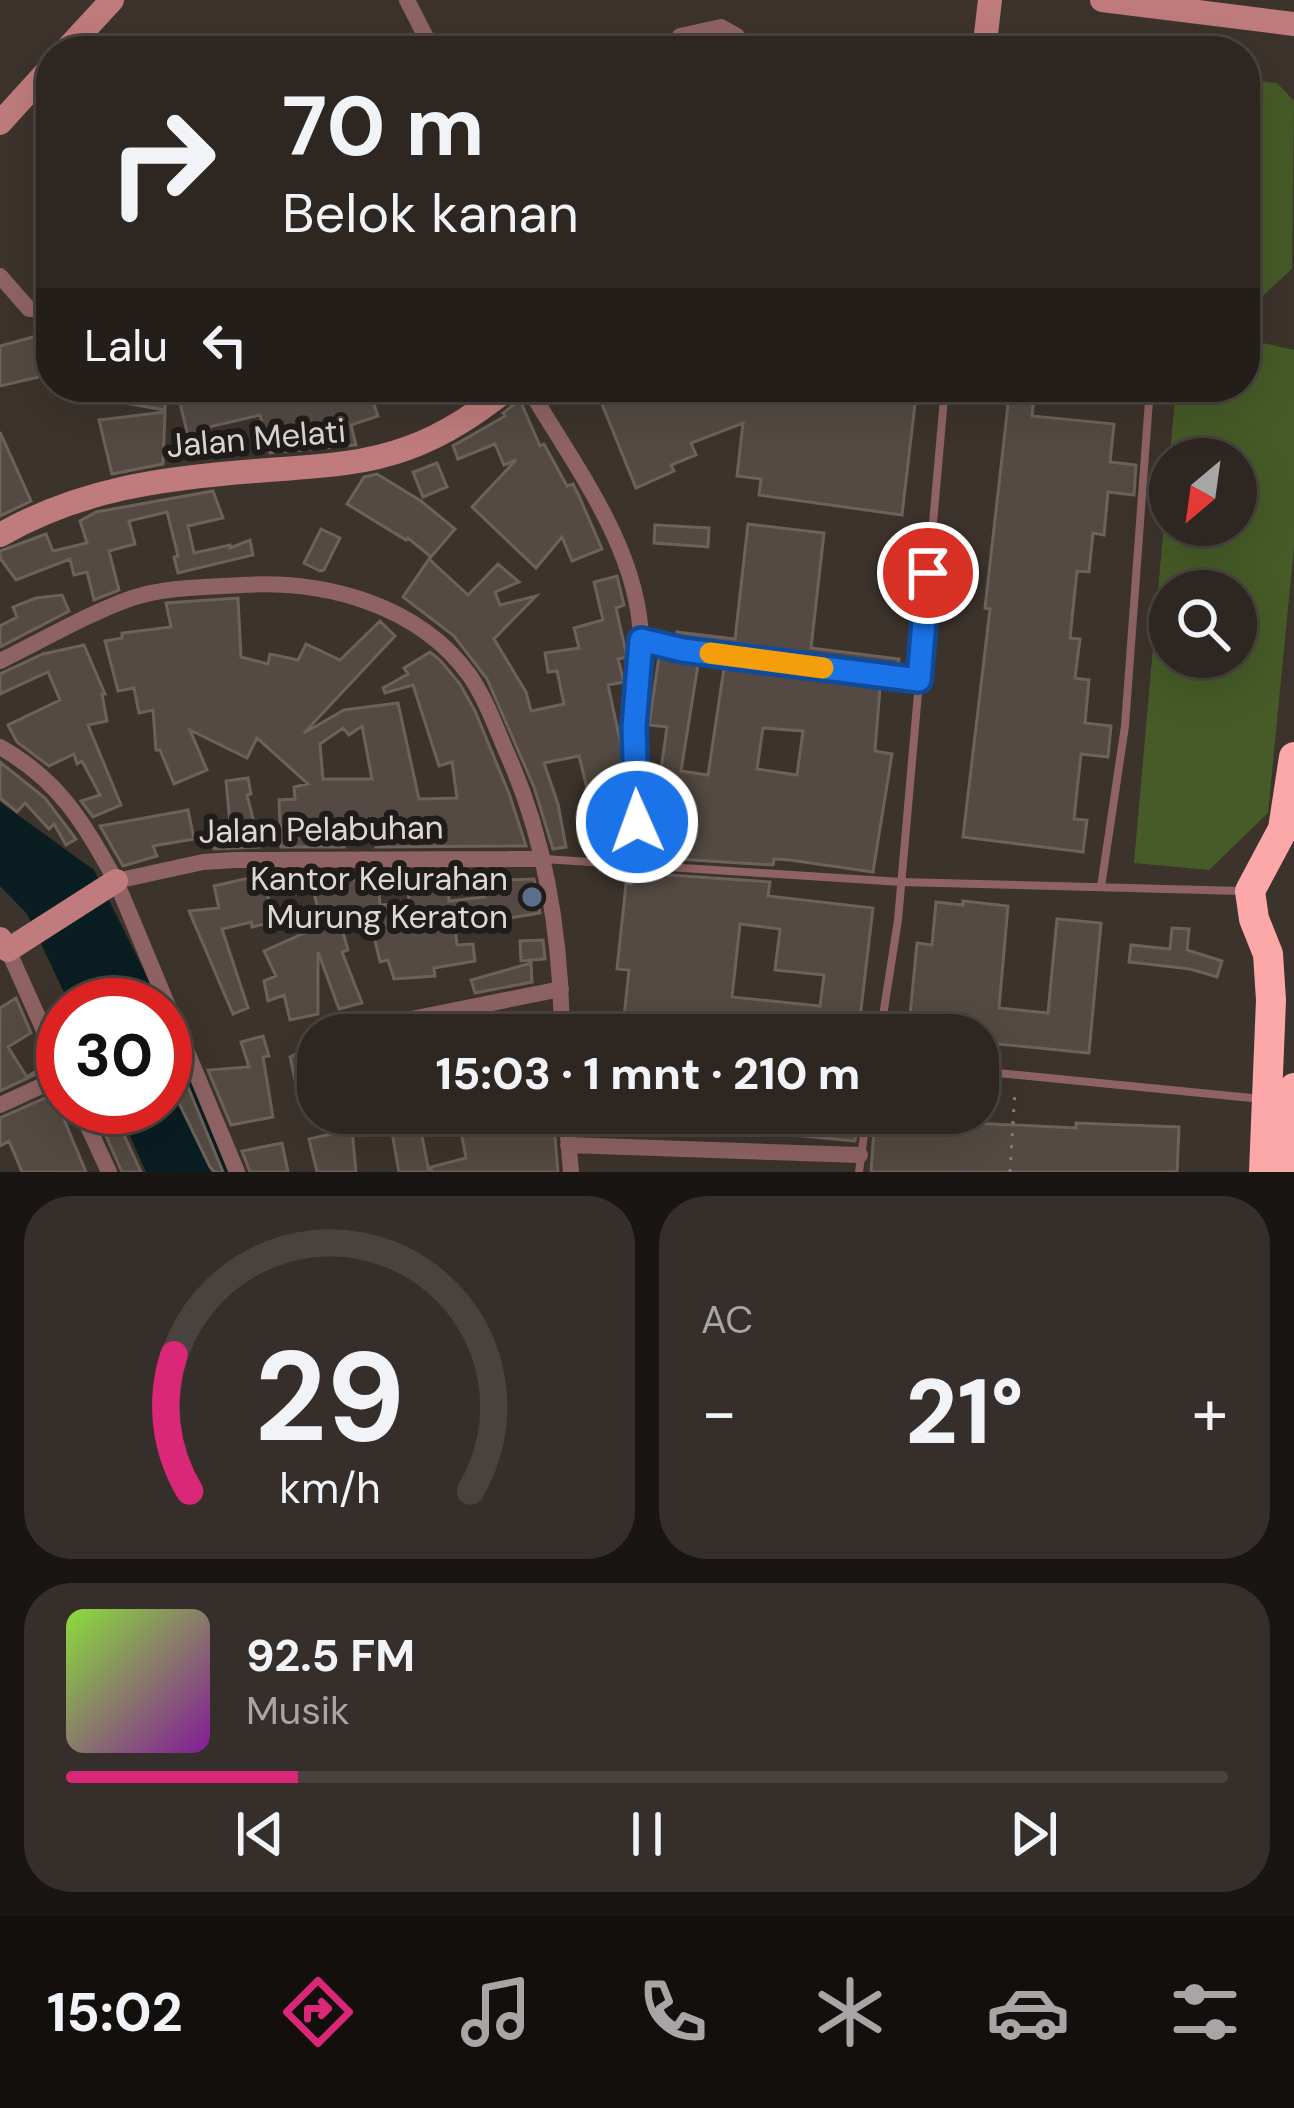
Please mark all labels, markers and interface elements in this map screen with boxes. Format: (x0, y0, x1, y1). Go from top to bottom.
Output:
text: 70 m (282, 72, 485, 181)
icon: right (84, 84, 240, 240)
text: Belok kanan (282, 178, 579, 249)
icon: left (192, 312, 258, 378)
text: Lalu (84, 316, 168, 375)
street label: Jalan Melati (165, 409, 347, 467)
north arrow (1149, 438, 1257, 546)
map controls (1149, 438, 1257, 678)
pin (877, 522, 979, 624)
icon: arrive (895, 540, 961, 606)
button: search (1149, 570, 1257, 678)
position arrow (574, 759, 700, 885)
street label: Jalan Pelabuhan (198, 805, 444, 853)
place label: Kantor Kelurahan Murung Keraton (250, 857, 508, 938)
marker: Kantor Kelurahan Murung Keraton (519, 884, 545, 910)
speed limit sign: 30 (36, 978, 192, 1134)
text: 15:03 · 1 mnt · 210 m (436, 1044, 860, 1103)
text: AC (701, 1294, 753, 1345)
text: 29 (254, 1316, 405, 1479)
text: 21° (905, 1354, 1024, 1471)
text: − (701, 1370, 737, 1455)
text: + (1192, 1370, 1228, 1455)
text: km/h (279, 1459, 380, 1515)
text: 92.5 FM (246, 1626, 415, 1685)
text: Musik (246, 1685, 350, 1736)
icon: previous (227, 1801, 293, 1867)
icon: pause (614, 1801, 680, 1867)
icon: next (1001, 1801, 1067, 1867)
icon: directions (276, 1970, 360, 2054)
icon: music (454, 1970, 538, 2054)
icon: phone (631, 1970, 715, 2054)
icon: climate (808, 1970, 892, 2054)
icon: car (986, 1970, 1070, 2054)
icon: filters (1163, 1970, 1247, 2054)
text: 15:02 (47, 1977, 183, 2048)

